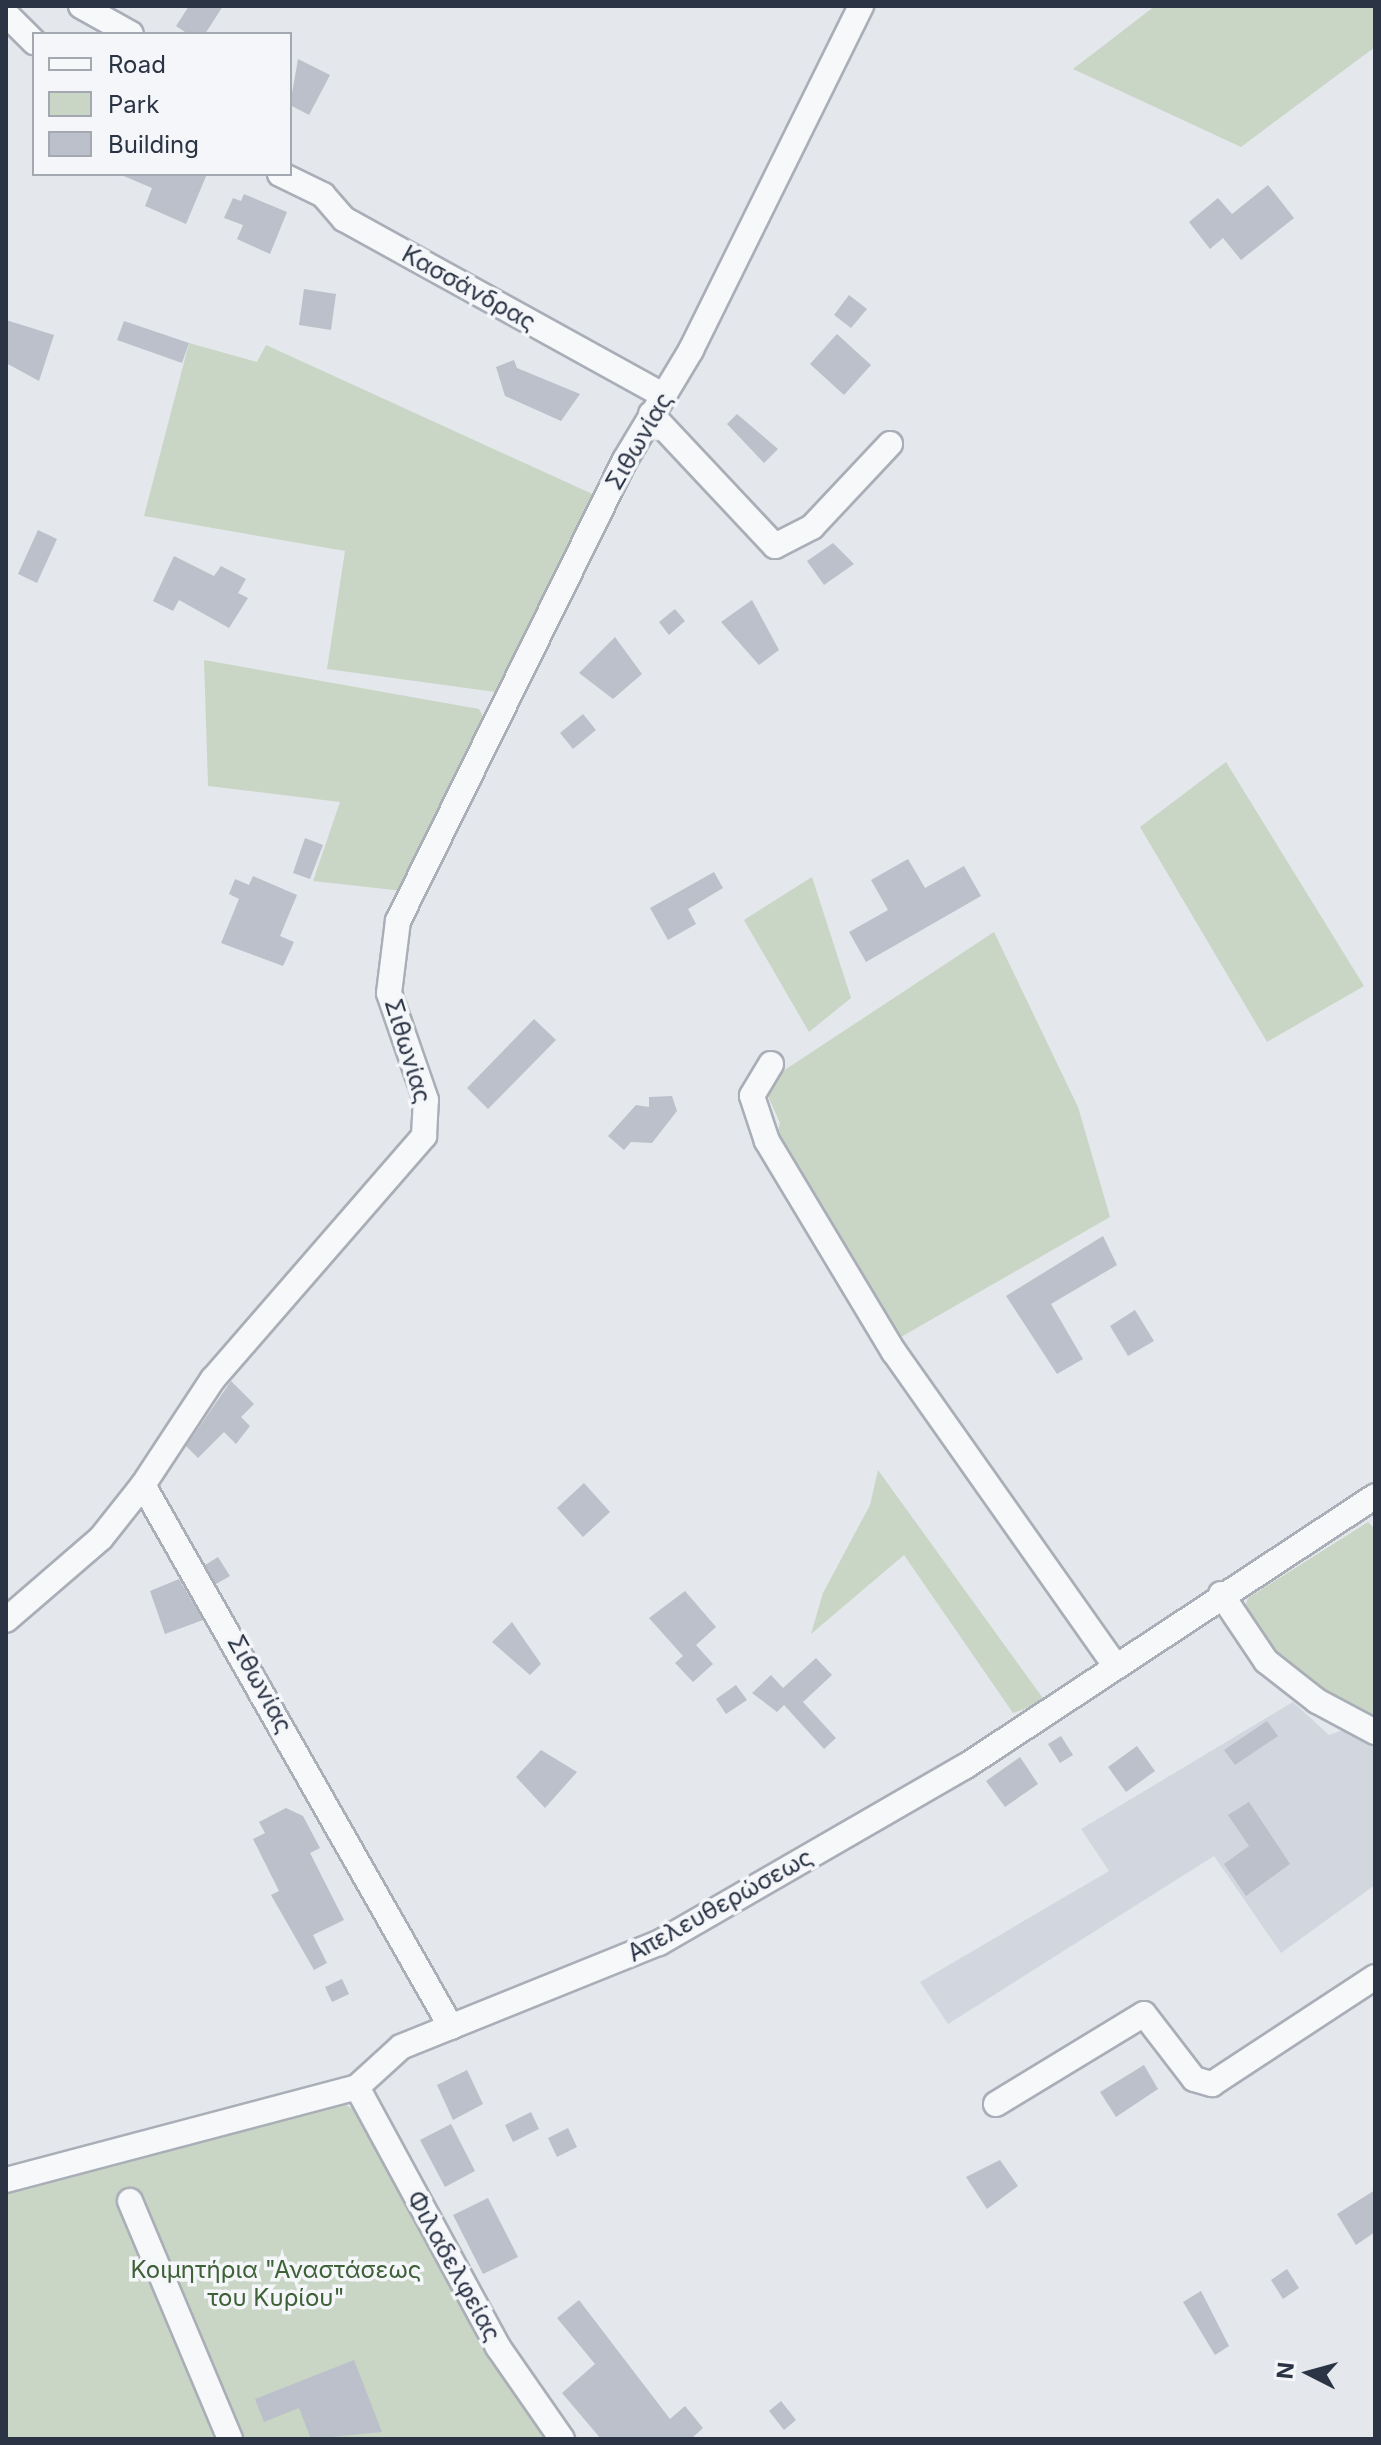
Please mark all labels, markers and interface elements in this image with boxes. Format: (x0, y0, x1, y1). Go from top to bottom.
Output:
legend (32, 32, 292, 176)
text: Road (108, 50, 166, 79)
text: Park (108, 90, 159, 119)
text: Building (108, 130, 199, 159)
street label: Κασσάνδρας (397, 239, 541, 337)
street label: Σιθωνίας (600, 387, 678, 495)
street label: Σιθωνίας (378, 995, 438, 1107)
street label: Σιθωνίας (221, 1630, 299, 1738)
street label: Απελευθερώσεως (622, 1842, 818, 1968)
street label: Φιλαδελφείας (401, 2186, 507, 2346)
park label: Κοιμητήρια "Αναστάσεως του Κυρίου" (131, 2256, 421, 2312)
north arrow (1269, 2333, 1349, 2413)
text: N (1271, 2361, 1299, 2380)

